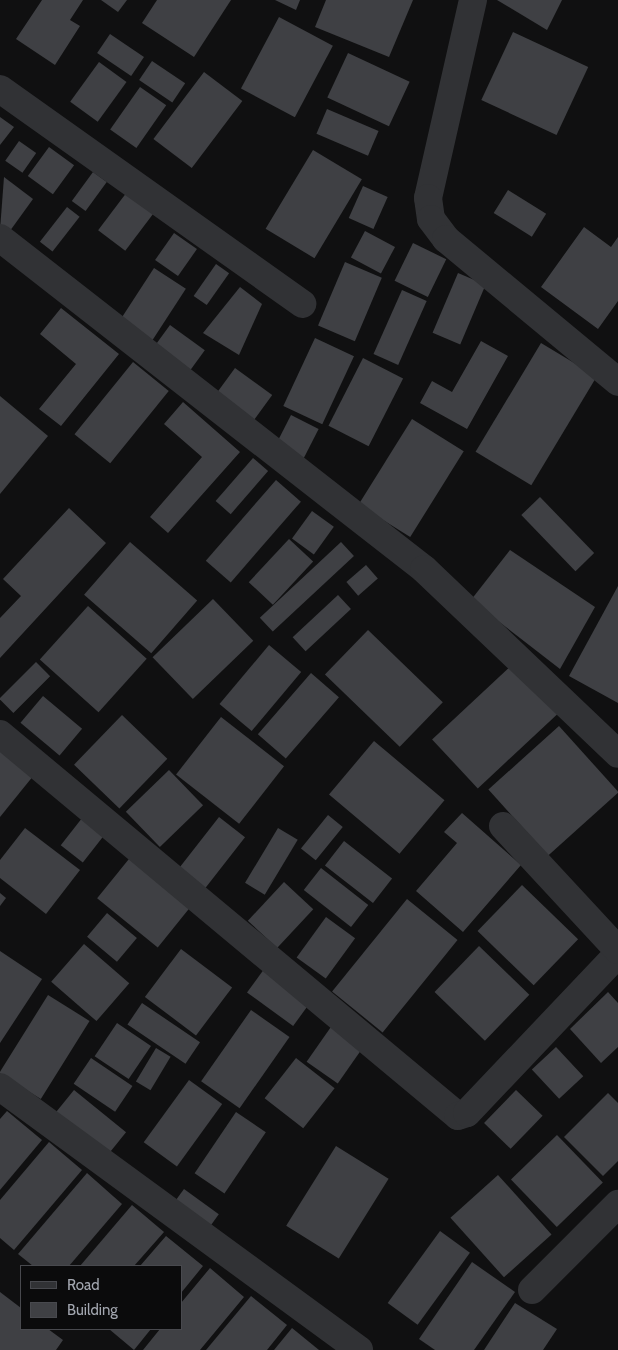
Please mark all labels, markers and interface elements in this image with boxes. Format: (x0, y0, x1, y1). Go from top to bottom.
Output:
legend (20, 1265, 182, 1330)
text: Road (67, 1276, 100, 1294)
text: Building (67, 1301, 118, 1319)

